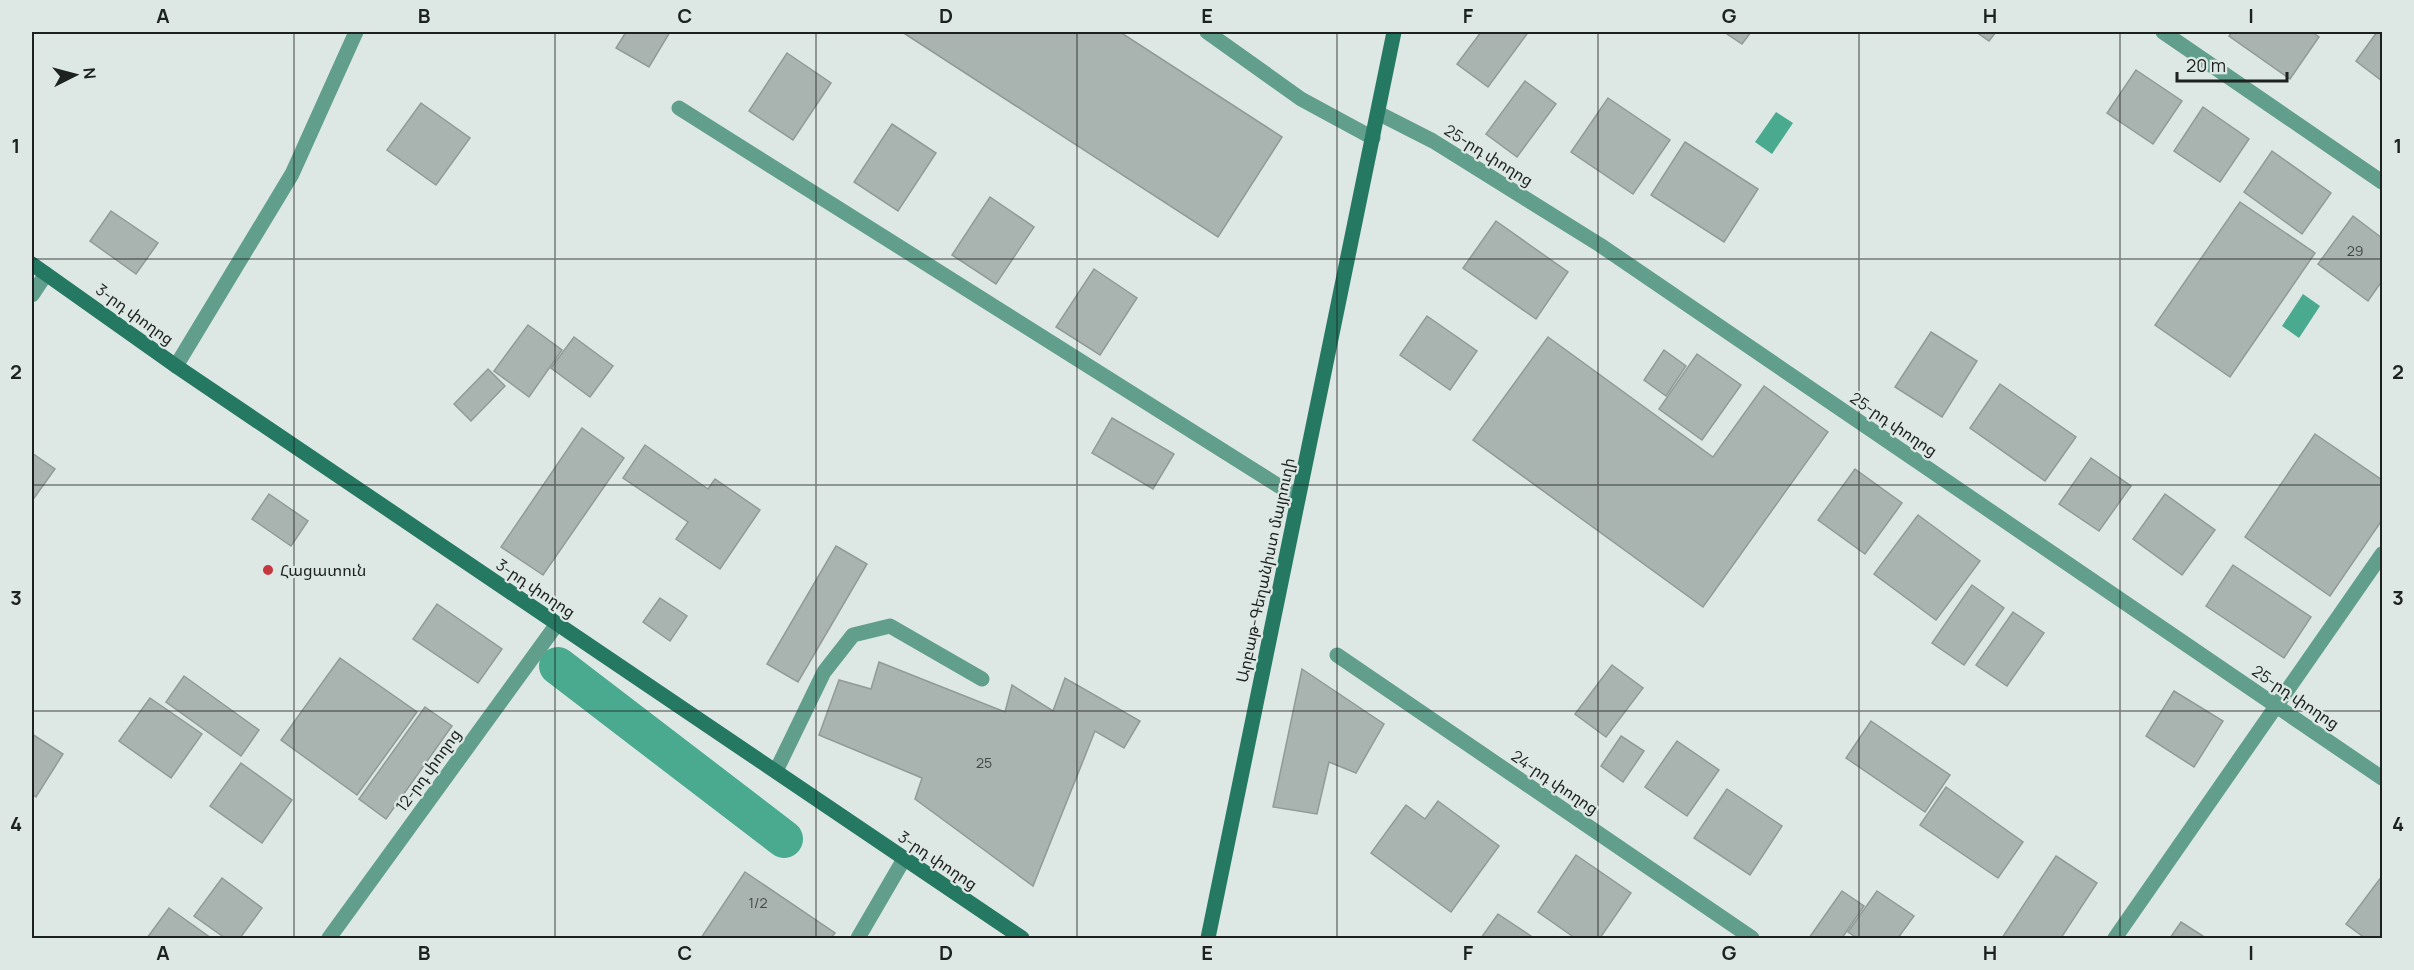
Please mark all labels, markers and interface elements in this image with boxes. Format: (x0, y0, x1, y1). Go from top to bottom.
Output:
text: A (156, 2, 170, 29)
text: B (418, 2, 431, 29)
text: C (678, 2, 692, 29)
text: D (939, 2, 953, 29)
text: E (1201, 2, 1213, 29)
text: F (1463, 2, 1474, 29)
text: G (1722, 2, 1737, 29)
text: H (1983, 2, 1997, 29)
text: I (2248, 2, 2254, 29)
north arrow (45, 45, 105, 105)
scale bar (2177, 45, 2286, 83)
text: 20 m (2186, 53, 2226, 77)
text: N (78, 67, 101, 80)
street label: 25-րդ փողոց (1440, 119, 1538, 191)
text: 1 (12, 132, 20, 159)
text: 1 (2394, 132, 2402, 159)
house number: 29 (2347, 241, 2363, 260)
street label: 3-րդ փողոց (92, 278, 178, 350)
text: 2 (10, 358, 22, 385)
text: 2 (2392, 358, 2404, 385)
street label: 25-րդ փողոց (1846, 387, 1942, 461)
street label: Արբաթ-Գեղանիստ մայրուղի (1230, 455, 1300, 685)
street label: 3-րդ փողոց (492, 553, 580, 623)
place label: Հացատուն (280, 559, 366, 581)
marker: Հացատուն (261, 563, 275, 577)
text: 3 (10, 584, 22, 611)
text: 3 (2392, 584, 2404, 611)
street label: 25-րդ փողոց (2248, 660, 2344, 734)
street label: 12-րդ փողոց (390, 724, 466, 816)
street label: 24-րդ փողոց (1507, 745, 1603, 819)
house number: 25 (976, 753, 992, 772)
text: 4 (10, 810, 22, 837)
text: 4 (2392, 810, 2404, 837)
street label: 3-րդ փողոց (894, 825, 982, 895)
house number: 1/2 (749, 893, 767, 912)
text: A (156, 939, 170, 966)
text: B (418, 939, 431, 966)
text: C (678, 939, 692, 966)
text: D (939, 939, 953, 966)
text: E (1201, 939, 1213, 966)
text: F (1463, 939, 1474, 966)
text: G (1722, 939, 1737, 966)
text: H (1983, 939, 1997, 966)
text: I (2248, 939, 2254, 966)

